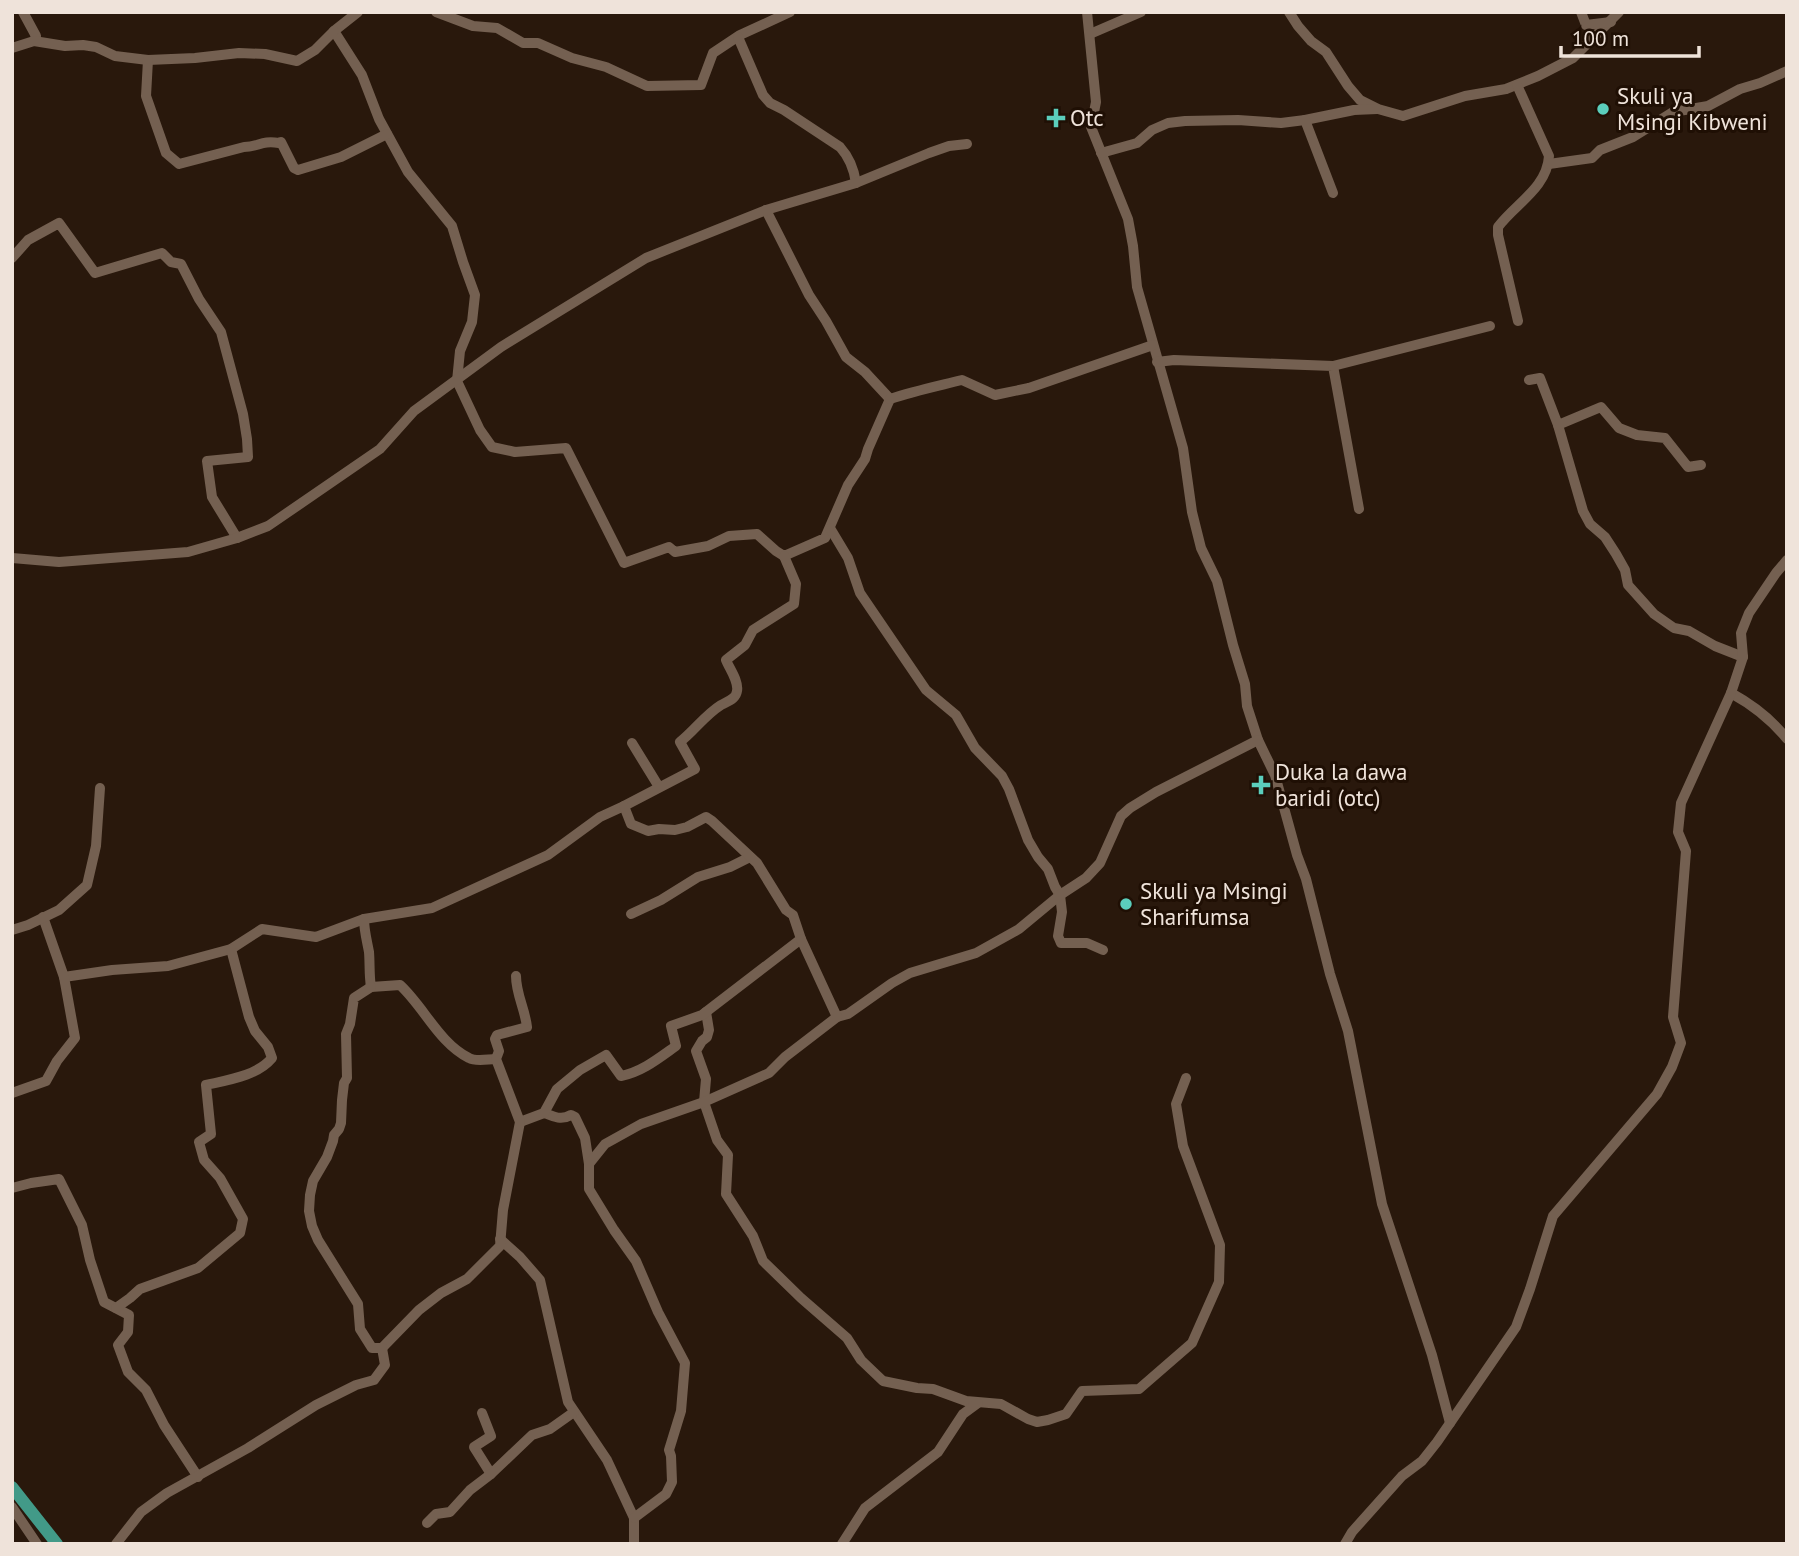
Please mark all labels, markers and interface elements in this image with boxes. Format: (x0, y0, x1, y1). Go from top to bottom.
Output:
scale bar (1561, 14, 1699, 58)
text: 100 m (1572, 25, 1629, 52)
place label: Skuli ya Msingi Kibweni (1617, 81, 1768, 136)
marker: Skuli ya Msingi Kibweni (1595, 101, 1611, 117)
place label: Otc (1070, 103, 1104, 132)
marker: Otc (1048, 110, 1064, 126)
place label: Duka la dawa baridi (otc) (1275, 757, 1407, 812)
marker: Duka la dawa baridi (otc) (1253, 777, 1269, 793)
place label: Skuli ya Msingi Sharifumsa (1140, 876, 1288, 931)
marker: Skuli ya Msingi Sharifumsa (1118, 896, 1134, 912)

